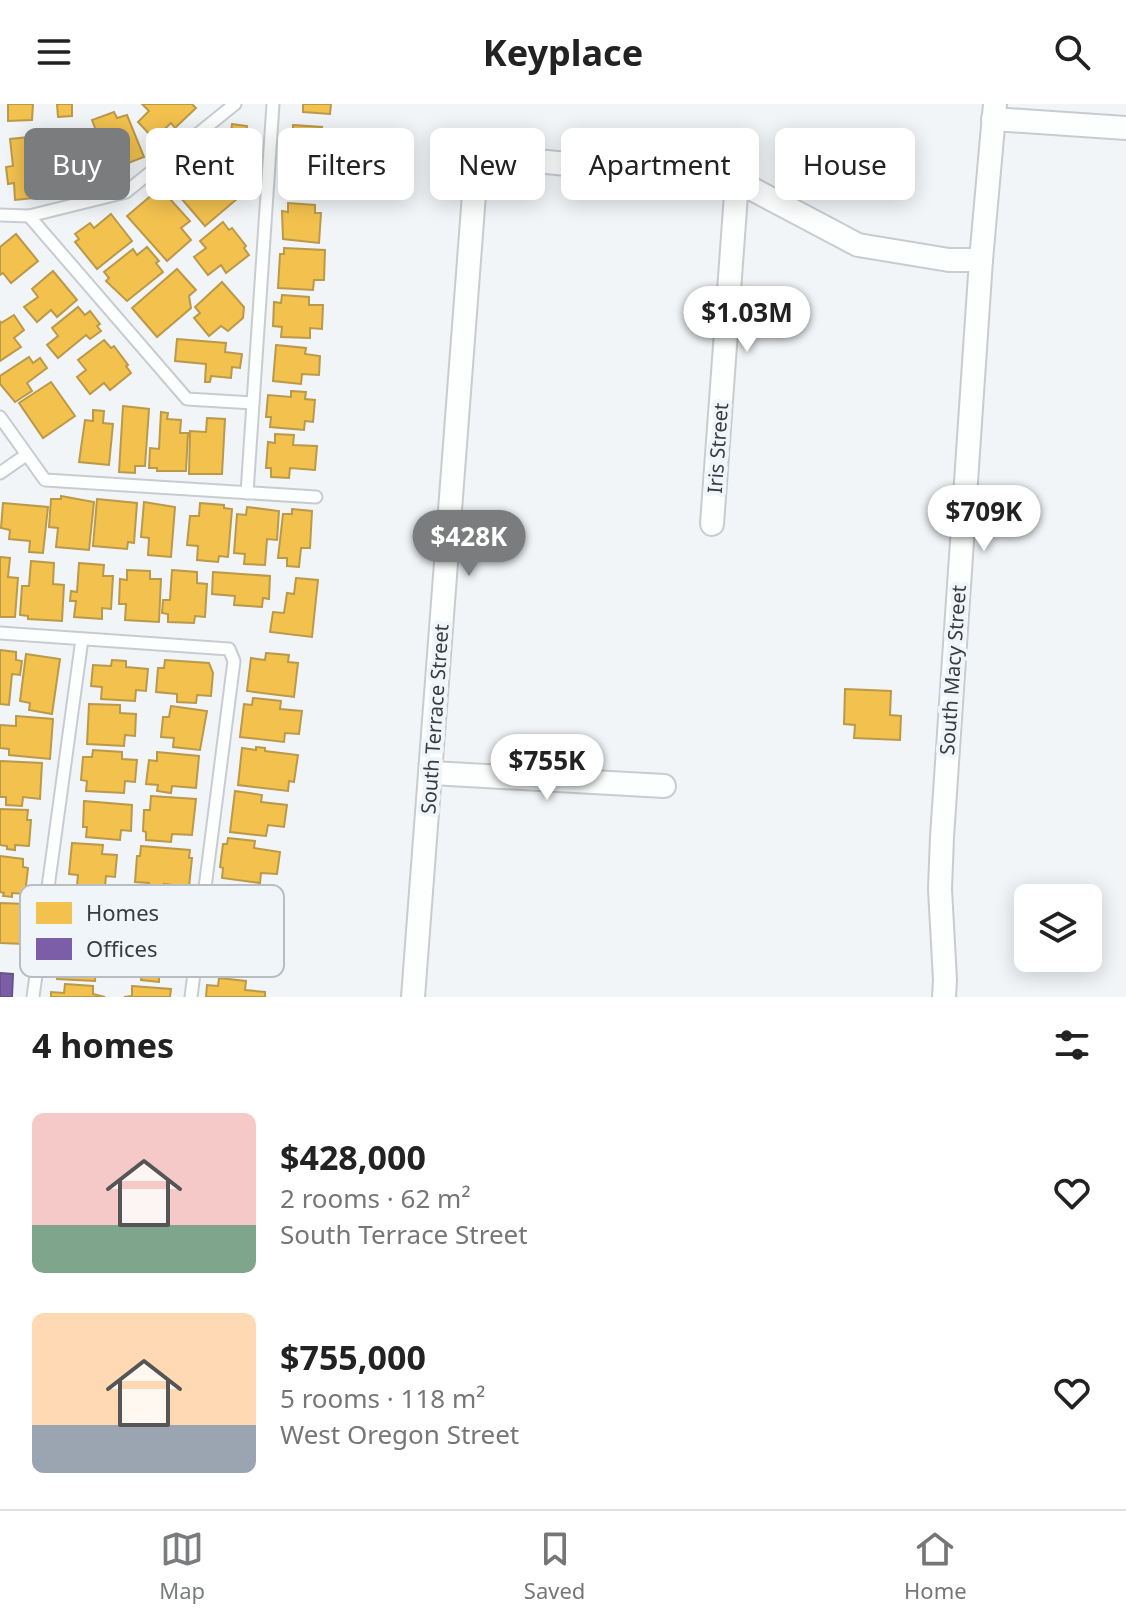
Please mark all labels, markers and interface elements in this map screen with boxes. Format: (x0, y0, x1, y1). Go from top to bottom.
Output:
text: Keyplace (483, 28, 643, 77)
icon: menu (32, 30, 76, 74)
icon: search (1050, 30, 1094, 74)
chip: Buy (24, 128, 130, 200)
chip: Rent (146, 128, 262, 200)
chip: Filters (278, 128, 414, 200)
chip: New (430, 128, 545, 200)
chip: Apartment (561, 128, 759, 200)
chip: House (775, 128, 915, 200)
pin: $1.03M (682, 286, 812, 354)
text: $1.03M (701, 294, 793, 330)
street label: Iris Street (701, 402, 734, 494)
pin: $709K (928, 485, 1040, 553)
text: $709K (946, 493, 1022, 529)
pin: $428K (413, 510, 525, 578)
text: $428K (431, 518, 507, 554)
street label: South Macy Street (933, 584, 972, 756)
street label: South Terrace Street (414, 623, 455, 815)
pin: $755K (491, 734, 603, 802)
text: $755K (509, 742, 585, 778)
map controls (1014, 884, 1102, 972)
button: layers (1014, 884, 1102, 972)
legend (20, 885, 284, 977)
text: Homes (86, 897, 159, 927)
text: Offices (86, 933, 158, 963)
text: 4 homes (32, 1022, 174, 1068)
icon: filters (1050, 1023, 1094, 1067)
text: $428,000 (280, 1134, 426, 1180)
icon: home (96, 1145, 192, 1241)
icon: heart (1050, 1171, 1094, 1215)
text: 2 rooms · 62 m² (280, 1180, 470, 1216)
text: South Terrace Street (280, 1216, 528, 1252)
text: $755,000 (280, 1334, 426, 1380)
icon: home (96, 1345, 192, 1441)
icon: heart (1050, 1371, 1094, 1415)
text: 5 rooms · 118 m² (280, 1380, 485, 1416)
text: West Oregon Street (280, 1416, 519, 1452)
tab: Map (159, 1527, 205, 1605)
tab: Saved (524, 1527, 585, 1605)
tab: Home (904, 1527, 967, 1605)

